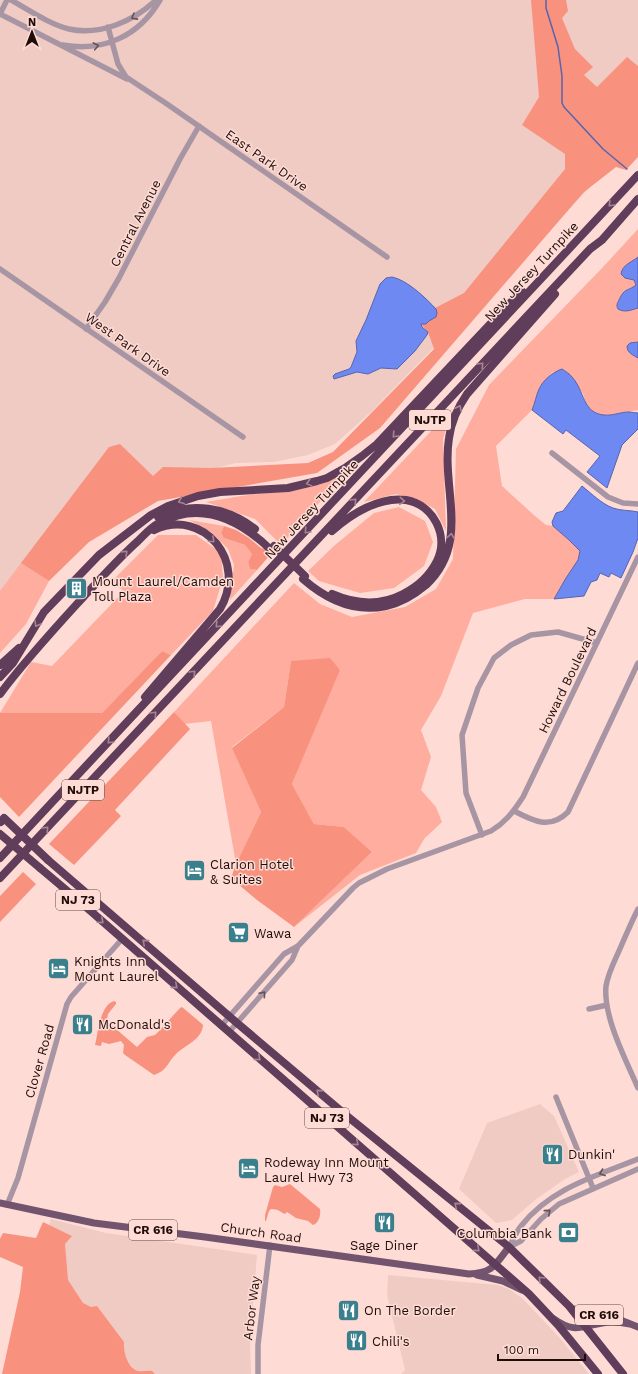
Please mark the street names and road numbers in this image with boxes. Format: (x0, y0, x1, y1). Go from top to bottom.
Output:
street label: East Park Drive (223, 126, 311, 194)
street label: Central Avenue (107, 177, 164, 269)
street label: New Jersey Turnpike (481, 219, 581, 324)
street label: West Park Drive (82, 309, 173, 379)
road number: NJTP (409, 410, 451, 430)
street label: New Jersey Turnpike (261, 457, 361, 562)
street label: Howard Boulevard (535, 625, 600, 735)
road number: NJTP (62, 780, 104, 800)
road number: NJ 73 (56, 890, 100, 910)
street label: Clover Road (22, 1022, 57, 1100)
road number: NJ 73 (305, 1108, 349, 1128)
street label: Church Road (219, 1219, 302, 1246)
road number: CR 616 (129, 1220, 177, 1240)
street label: Arbor Way (240, 1275, 263, 1341)
road number: CR 616 (575, 1305, 623, 1325)

